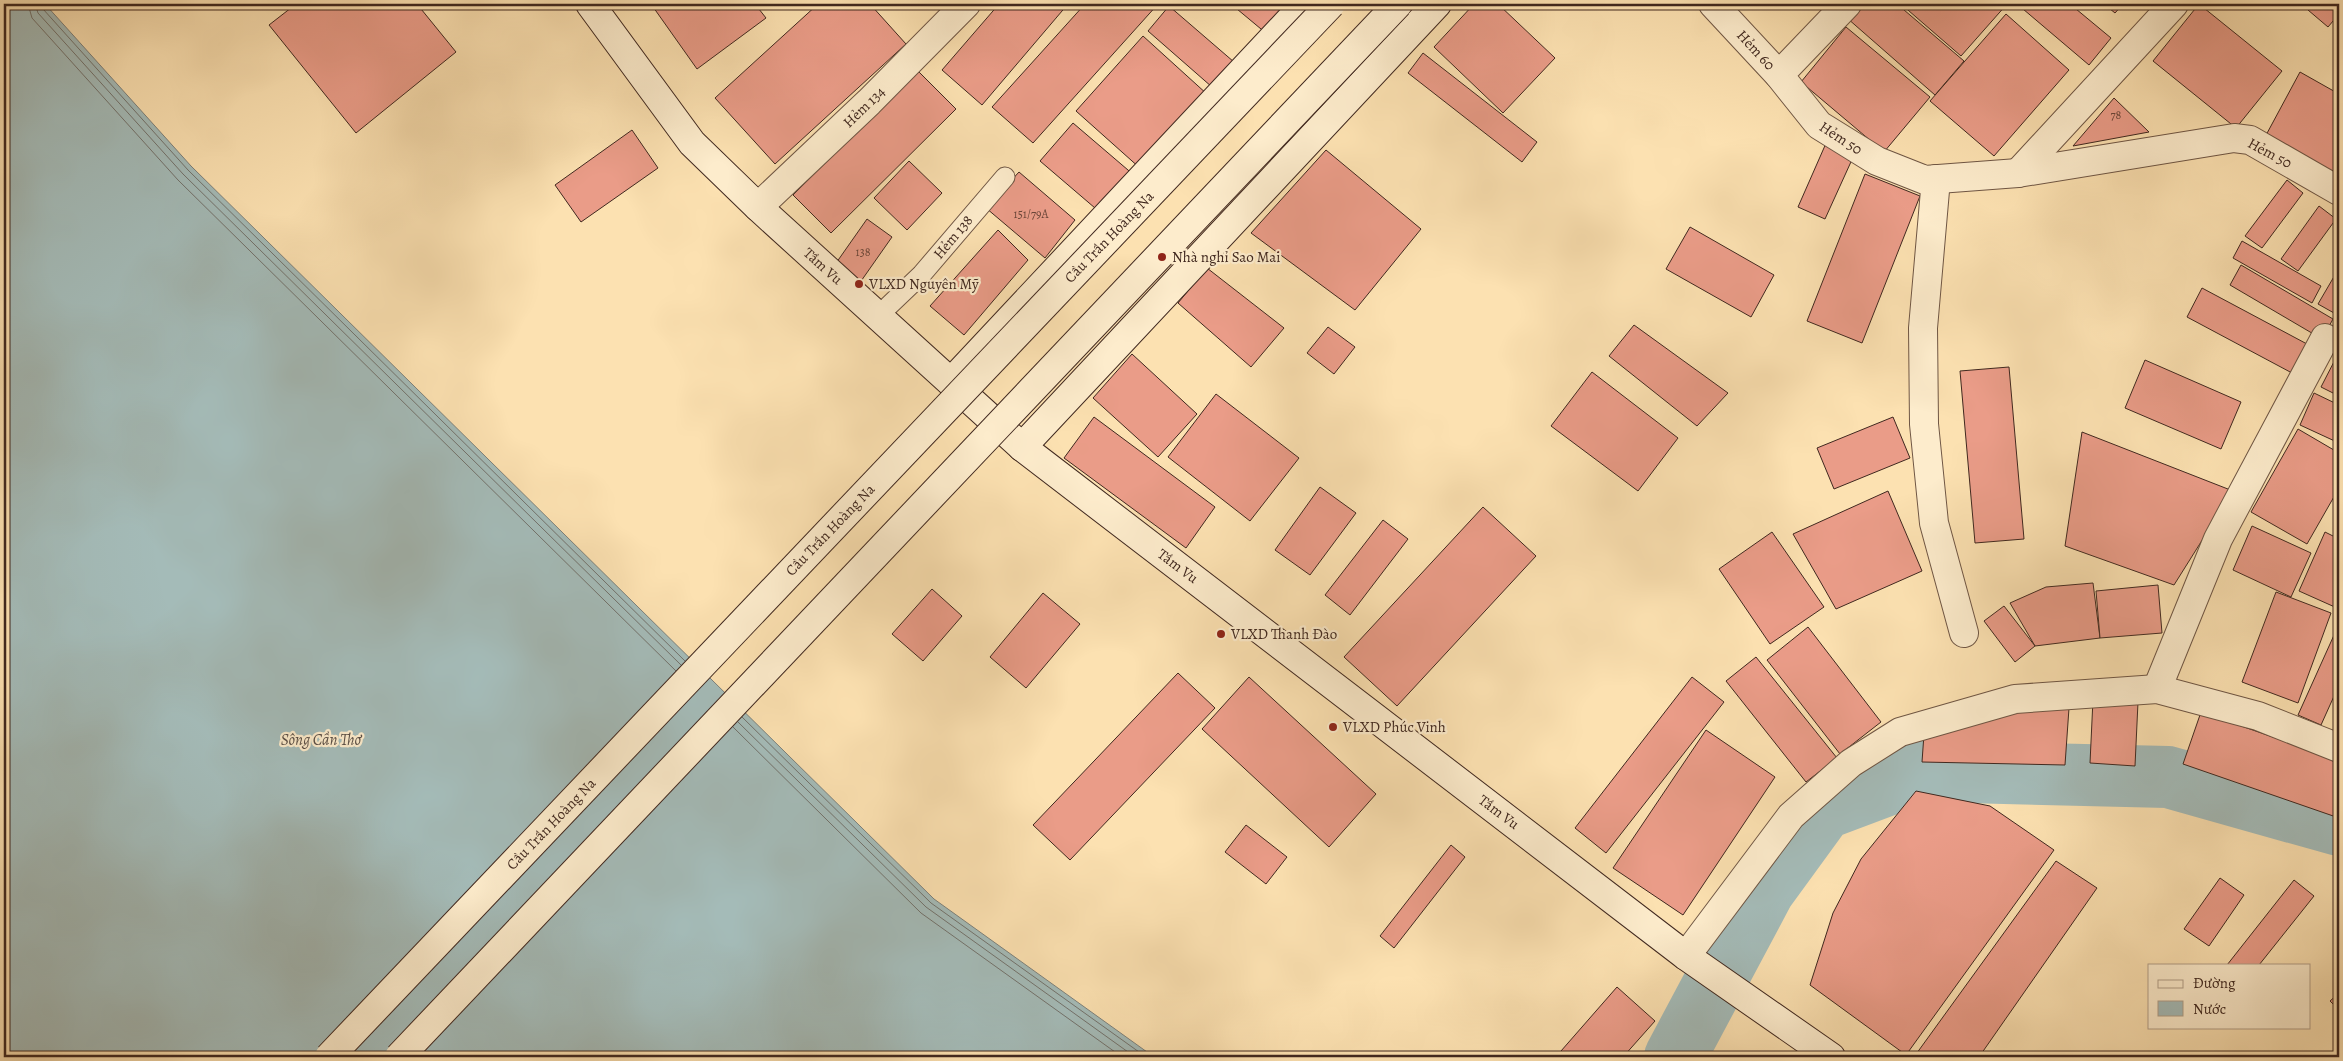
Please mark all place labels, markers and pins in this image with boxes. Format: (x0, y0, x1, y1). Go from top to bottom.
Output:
place label: Nhà nghỉ Sao Mai (1172, 247, 1281, 267)
marker: Nhà nghỉ Sao Mai (1156, 251, 1168, 263)
place label: VLXD Nguyên Mỹ (868, 274, 979, 294)
marker: VLXD Nguyên Mỹ (853, 278, 865, 290)
place label: VLXD Thanh Đào (1230, 624, 1337, 644)
marker: VLXD Thanh Đào (1215, 628, 1227, 640)
place label: VLXD Phúc Vinh (1342, 717, 1446, 737)
marker: VLXD Phúc Vinh (1327, 721, 1339, 733)

